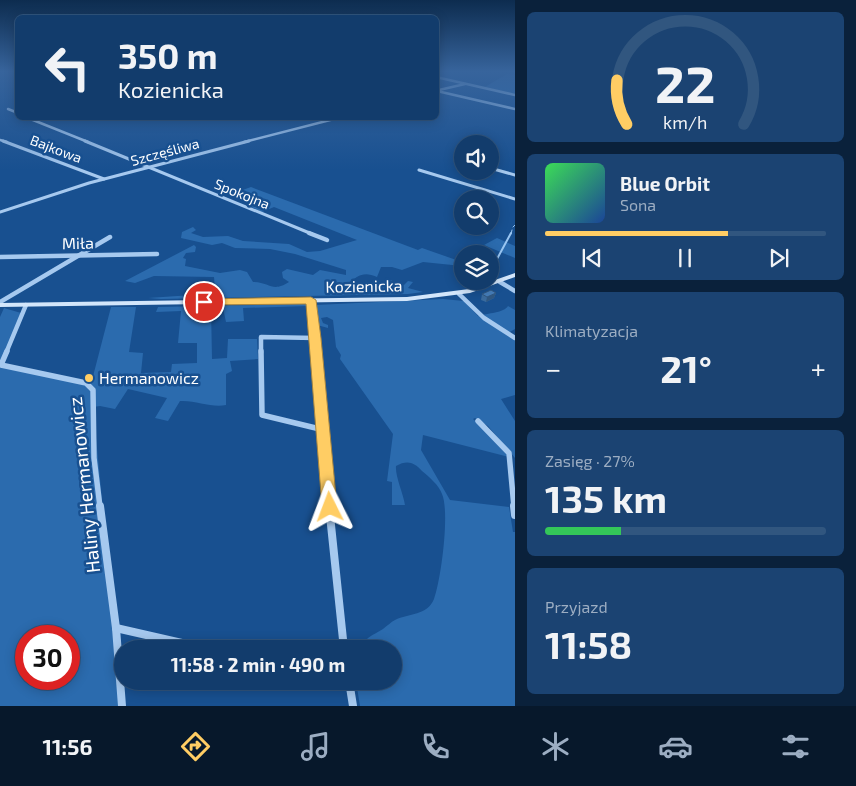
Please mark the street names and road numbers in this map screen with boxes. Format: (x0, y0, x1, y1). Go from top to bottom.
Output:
street label: Bajkowa (28, 131, 84, 166)
street label: Szczęśliwa (129, 134, 201, 169)
street label: Spokojna (212, 175, 272, 212)
street label: Miła (62, 233, 94, 252)
street label: Kozienicka (325, 275, 403, 296)
street label: Haliny Hermanowicz (63, 396, 104, 574)

